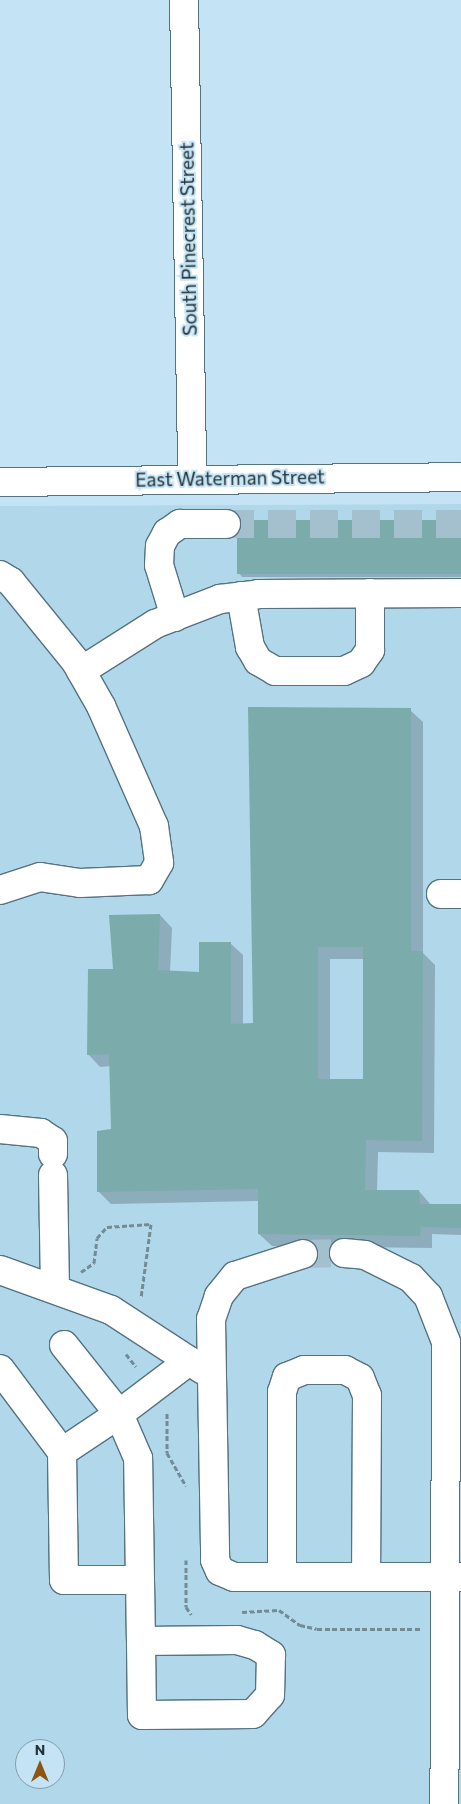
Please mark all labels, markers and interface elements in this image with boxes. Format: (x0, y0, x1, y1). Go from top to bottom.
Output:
street label: South Pinecrest Street (175, 142, 201, 336)
street label: East Waterman Street (135, 465, 325, 491)
north arrow (15, 1739, 65, 1789)
text: N (35, 1741, 45, 1758)

